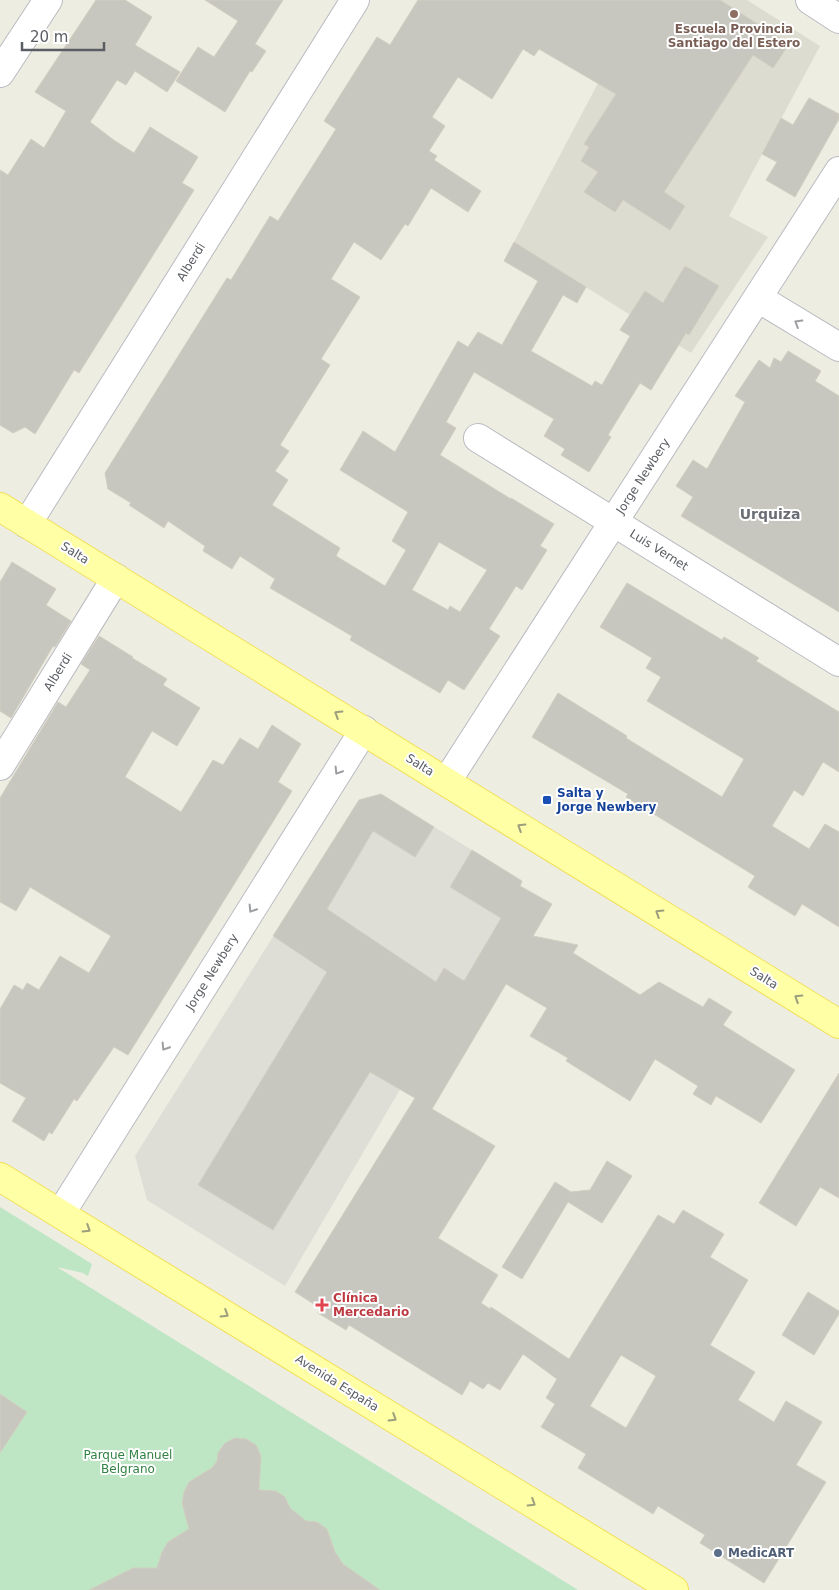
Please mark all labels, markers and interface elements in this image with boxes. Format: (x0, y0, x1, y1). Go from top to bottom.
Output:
marker: Escuela Provincia Santiago del Estero (728, 8, 740, 20)
scale bar (22, 20, 105, 52)
place label: Escuela Provincia Santiago del Estero (668, 22, 800, 50)
text: 20 m (30, 28, 68, 46)
street label: Alberdi (174, 240, 208, 284)
one-way arrow (795, 319, 804, 329)
street label: Jorge Newbery (613, 435, 673, 517)
district label: Urquiza (740, 506, 800, 522)
street label: Luis Vernet (627, 526, 691, 574)
street label: Salta (58, 539, 92, 567)
street label: Alberdi (41, 650, 75, 694)
one-way arrow (335, 711, 344, 721)
street label: Salta (403, 751, 437, 779)
one-way arrow (335, 766, 344, 775)
place label: Salta y Jorge Newbery (556, 786, 656, 814)
marker: Salta y Jorge Newbery (541, 794, 553, 806)
one-way arrow (518, 824, 527, 834)
one-way arrow (248, 904, 258, 913)
one-way arrow (656, 909, 665, 919)
street label: Jorge Newbery (182, 931, 241, 1014)
street label: Salta (747, 964, 781, 992)
one-way arrow (794, 995, 803, 1005)
one-way arrow (162, 1041, 172, 1050)
one-way arrow (81, 1223, 90, 1233)
place label: Clínica Mercedario (333, 1291, 409, 1319)
marker: Clínica Mercedario (315, 1298, 329, 1312)
one-way arrow (220, 1308, 229, 1318)
street label: Avenida España (293, 1352, 381, 1414)
one-way arrow (388, 1411, 397, 1421)
park label: Parque Manuel Belgrano (84, 1448, 172, 1476)
one-way arrow (526, 1496, 535, 1506)
place label: MedicART (728, 1546, 795, 1560)
marker: MedicART (712, 1547, 724, 1559)

